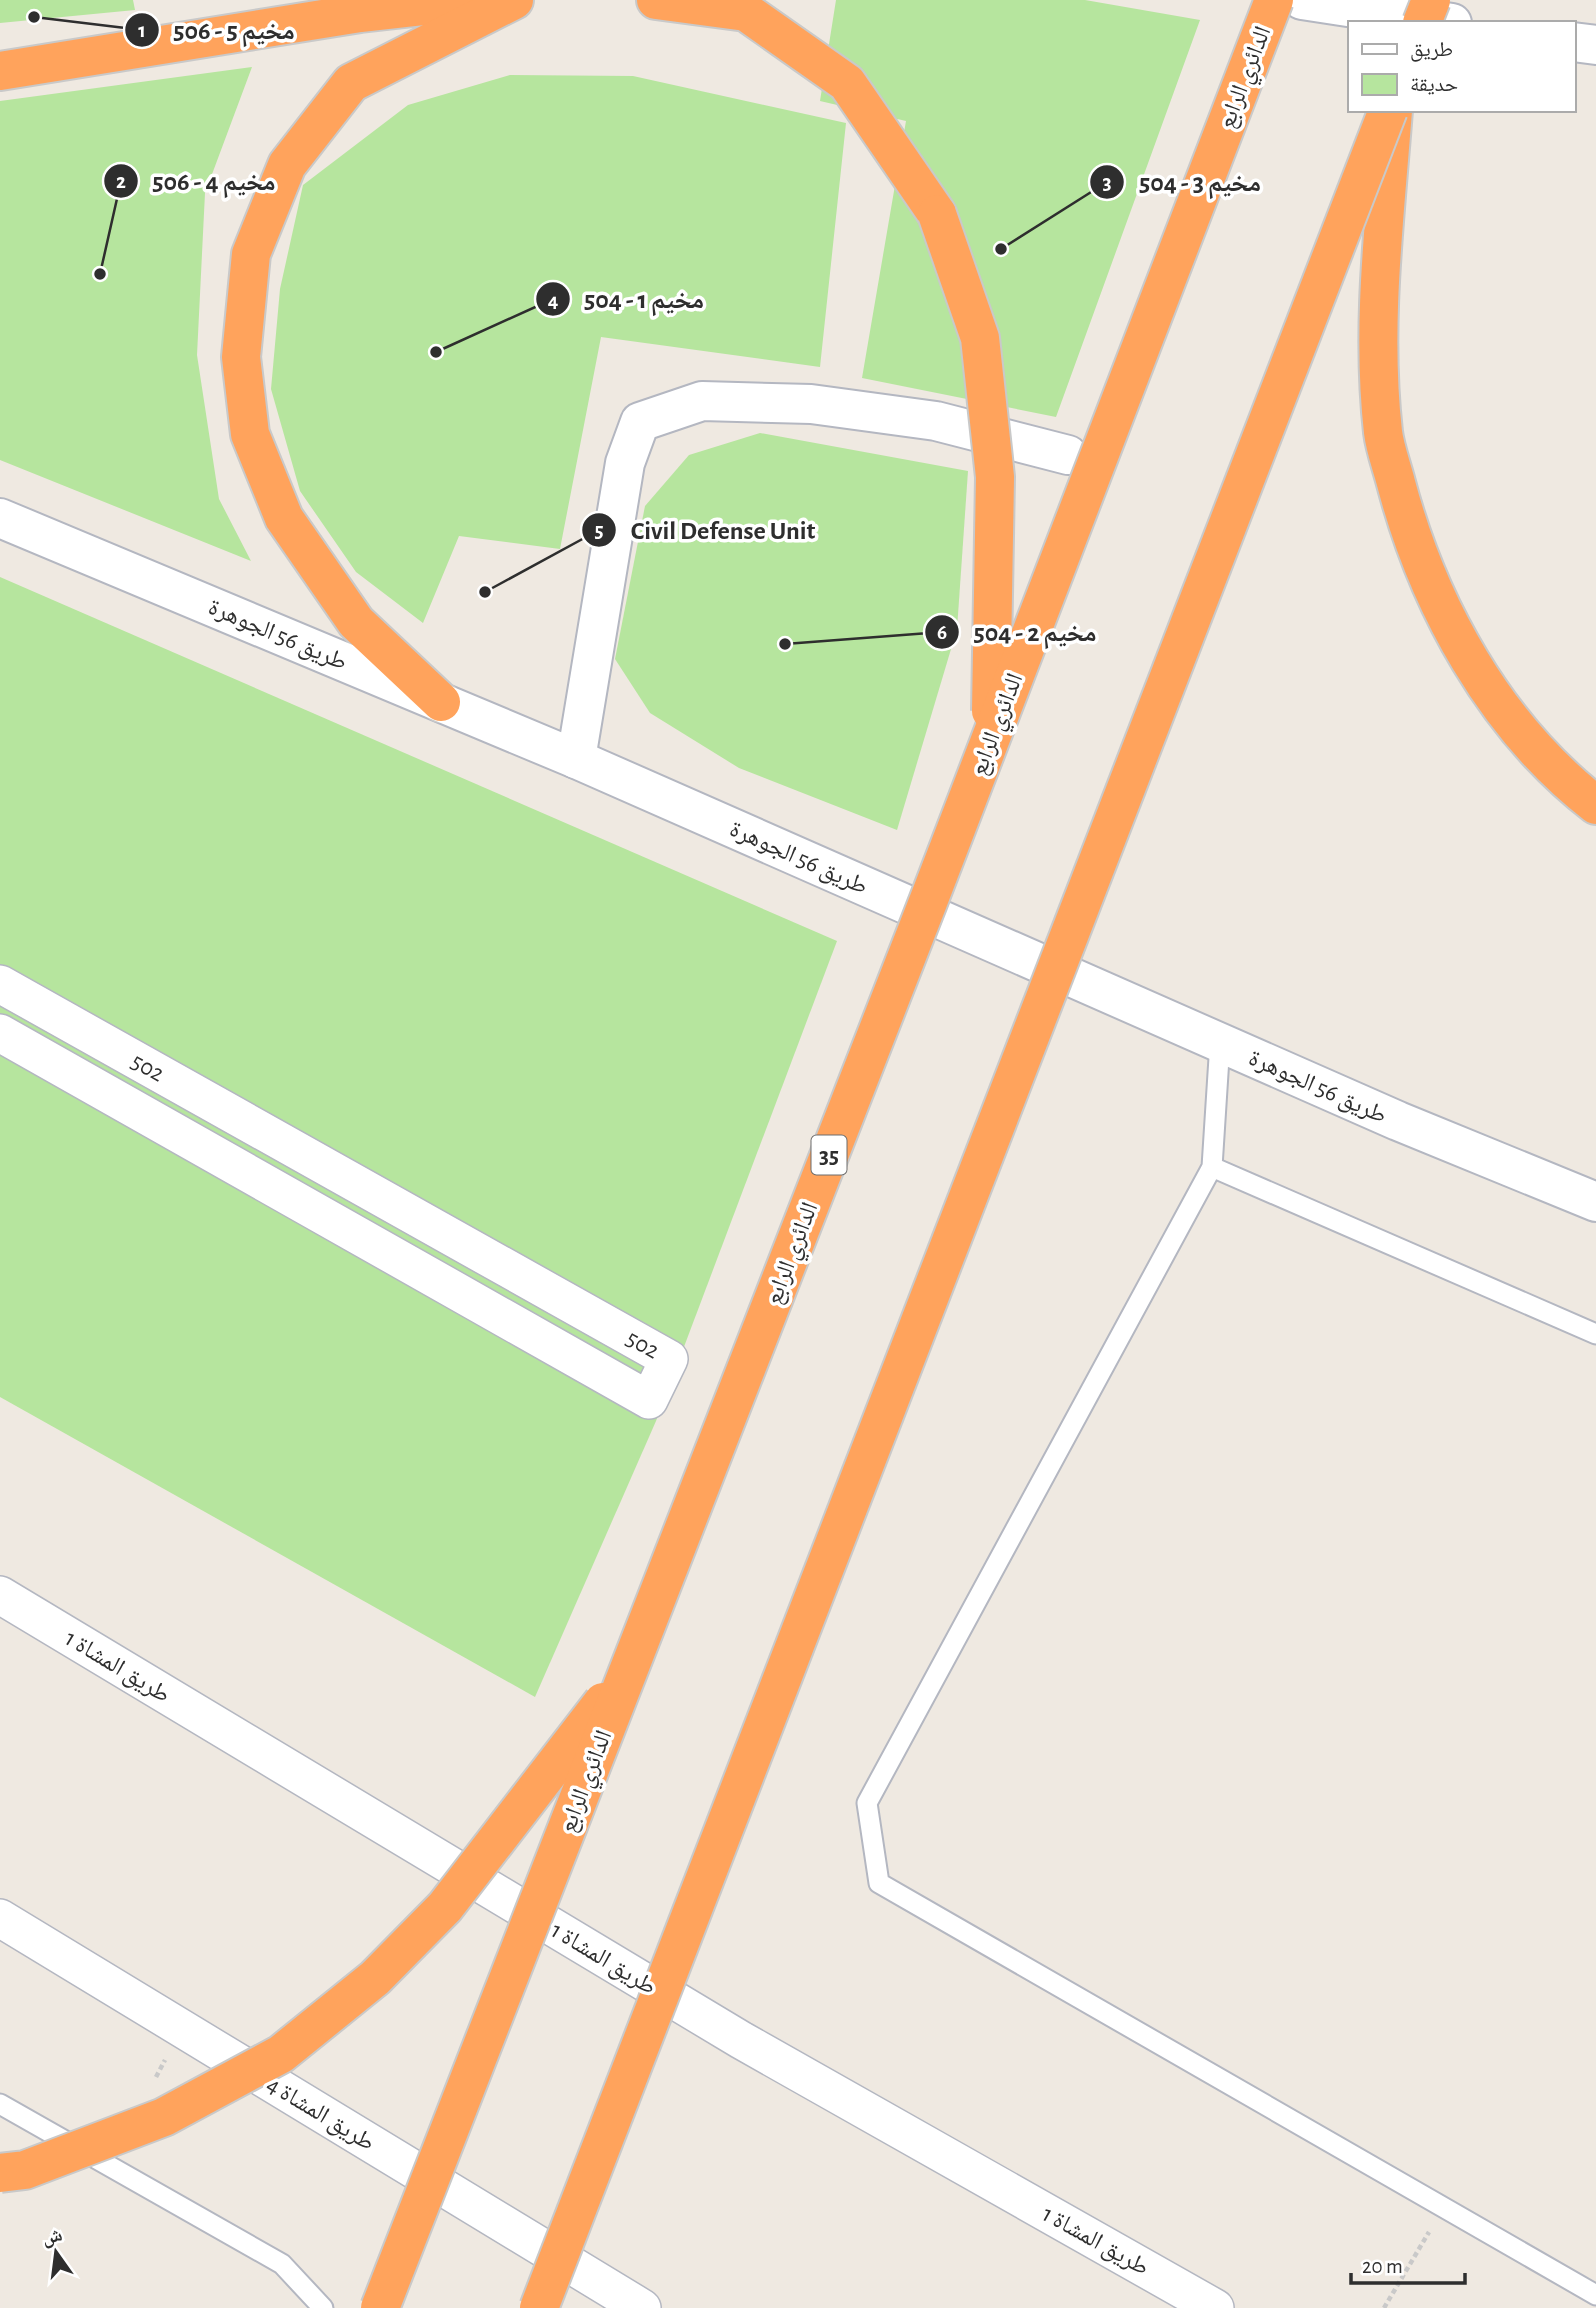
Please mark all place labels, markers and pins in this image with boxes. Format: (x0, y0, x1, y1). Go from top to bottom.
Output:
callout: مخيم 5 - 506 (124, 6, 308, 53)
callout: مخيم 4 - 506 (103, 157, 290, 204)
callout: مخيم 3 - 504 (1090, 158, 1275, 205)
callout: مخيم 1 - 504 (535, 276, 718, 323)
callout: Civil Defense Unit (582, 506, 830, 553)
callout: مخيم 2 - 504 (924, 608, 1110, 655)

